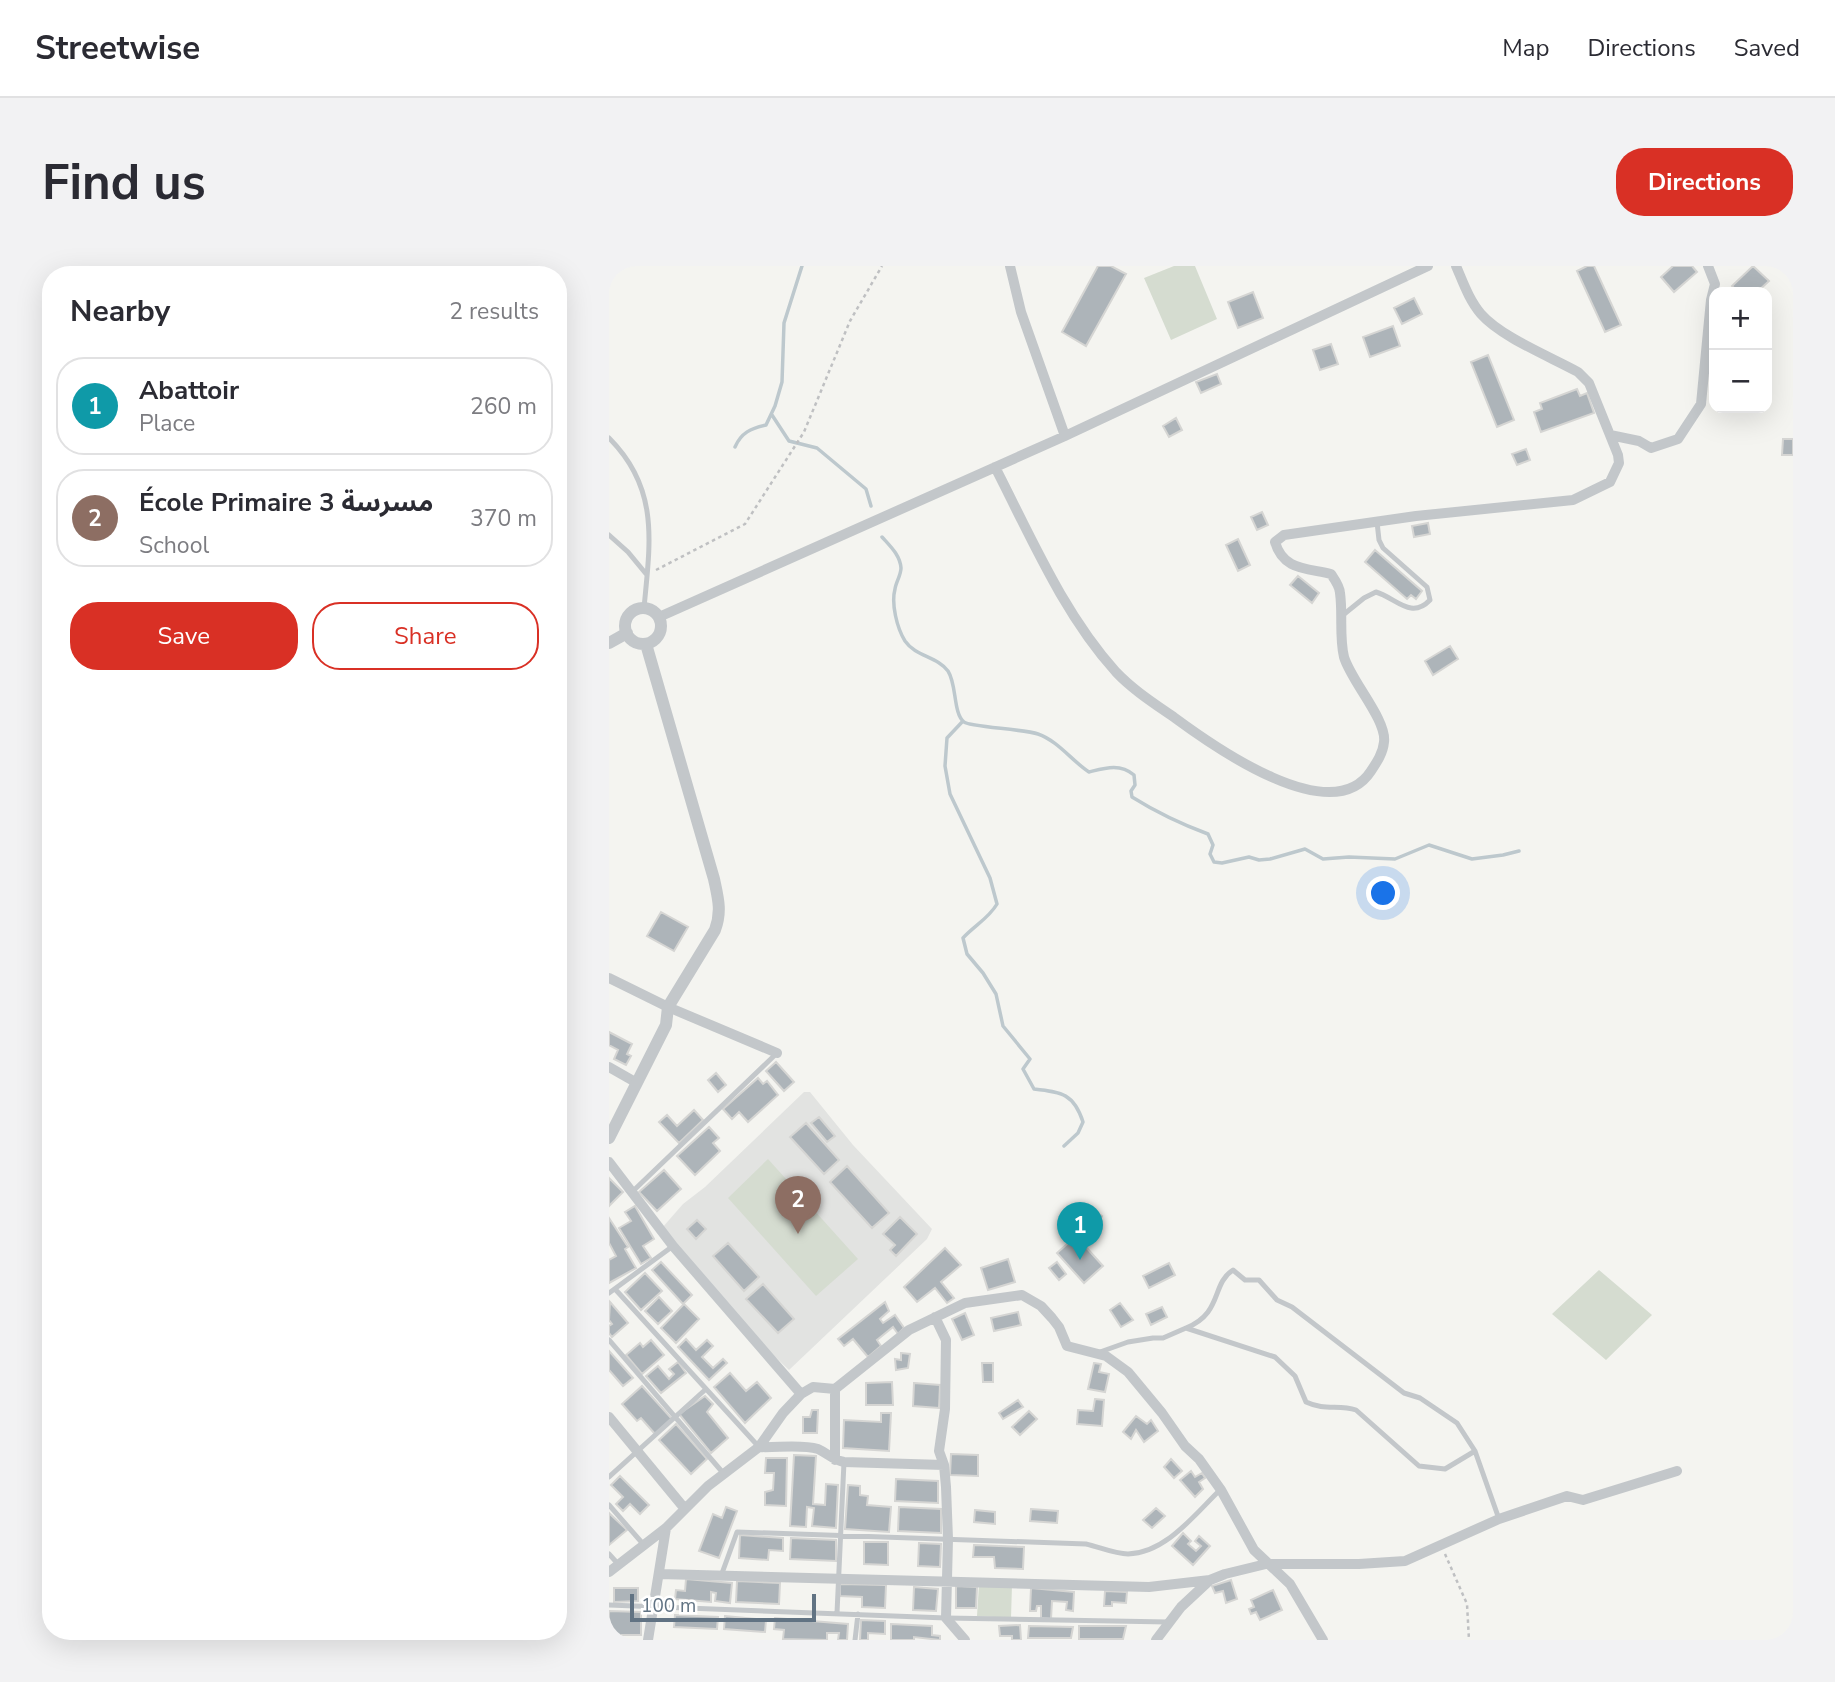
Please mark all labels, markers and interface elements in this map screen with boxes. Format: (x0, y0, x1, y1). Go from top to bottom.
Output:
text: Streetwise (35, 26, 200, 71)
text: Map (1502, 32, 1549, 64)
text: Directions (1587, 32, 1696, 64)
text: Saved (1734, 32, 1800, 64)
button: Directions (1616, 148, 1793, 216)
text: Find us (42, 149, 206, 216)
map controls (1709, 287, 1772, 413)
button: + (1709, 287, 1772, 350)
text: Nearby (70, 291, 170, 332)
text: 2 results (449, 296, 539, 327)
button: − (1709, 350, 1772, 413)
text: Abattoir (139, 373, 239, 408)
text: 1 (88, 391, 102, 422)
text: 260 m (470, 391, 537, 422)
text: Place (139, 408, 195, 439)
text: École Primaire 3 مسرسة (139, 485, 433, 520)
text: 2 (88, 503, 102, 534)
text: 370 m (470, 503, 537, 534)
text: School (139, 530, 209, 561)
button: Save (70, 602, 298, 670)
button: Share (312, 602, 539, 670)
your location (1366, 876, 1400, 910)
pin: 2 (775, 1176, 821, 1234)
pin: 1 (1057, 1202, 1103, 1260)
scale bar (630, 1591, 815, 1623)
text: 100 m (641, 1593, 696, 1619)

